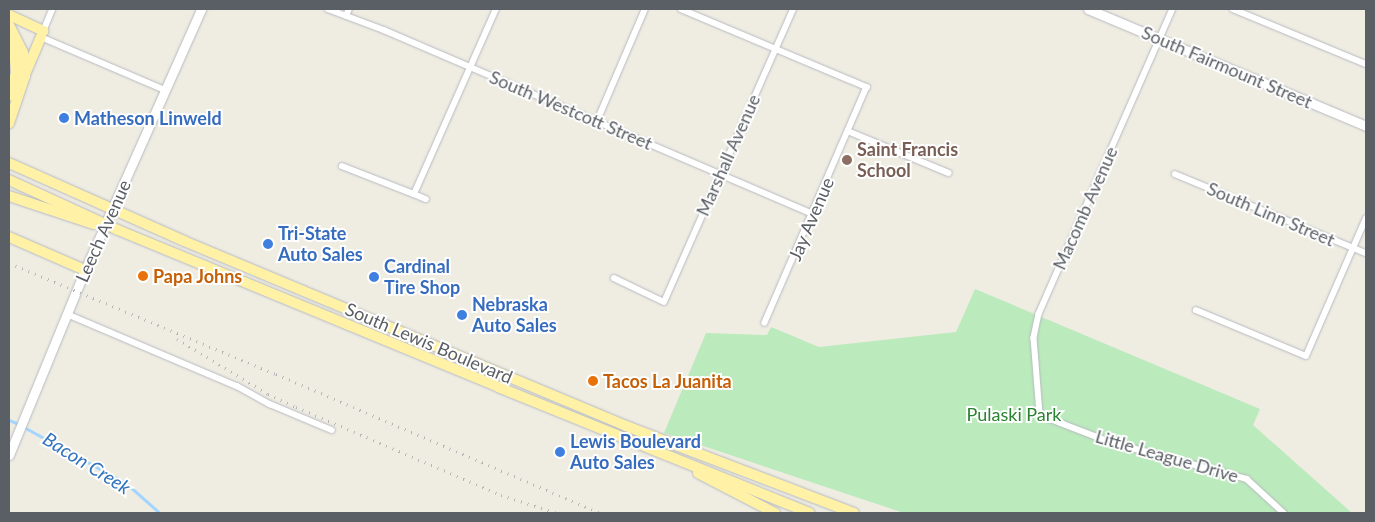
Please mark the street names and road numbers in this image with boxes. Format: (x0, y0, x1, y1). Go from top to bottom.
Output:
street label: South Fairmount Street (1138, 21, 1316, 113)
street label: South Westcott Street (486, 66, 656, 154)
street label: Marshall Avenue (691, 91, 765, 219)
street label: Macomb Avenue (1048, 143, 1122, 273)
street label: Jay Avenue (784, 174, 838, 264)
street label: Leech Avenue (71, 176, 135, 286)
street label: South Linn Street (1204, 177, 1338, 251)
street label: South Lewis Boulevard (342, 298, 516, 388)
street label: Little League Drive (1093, 425, 1241, 487)

